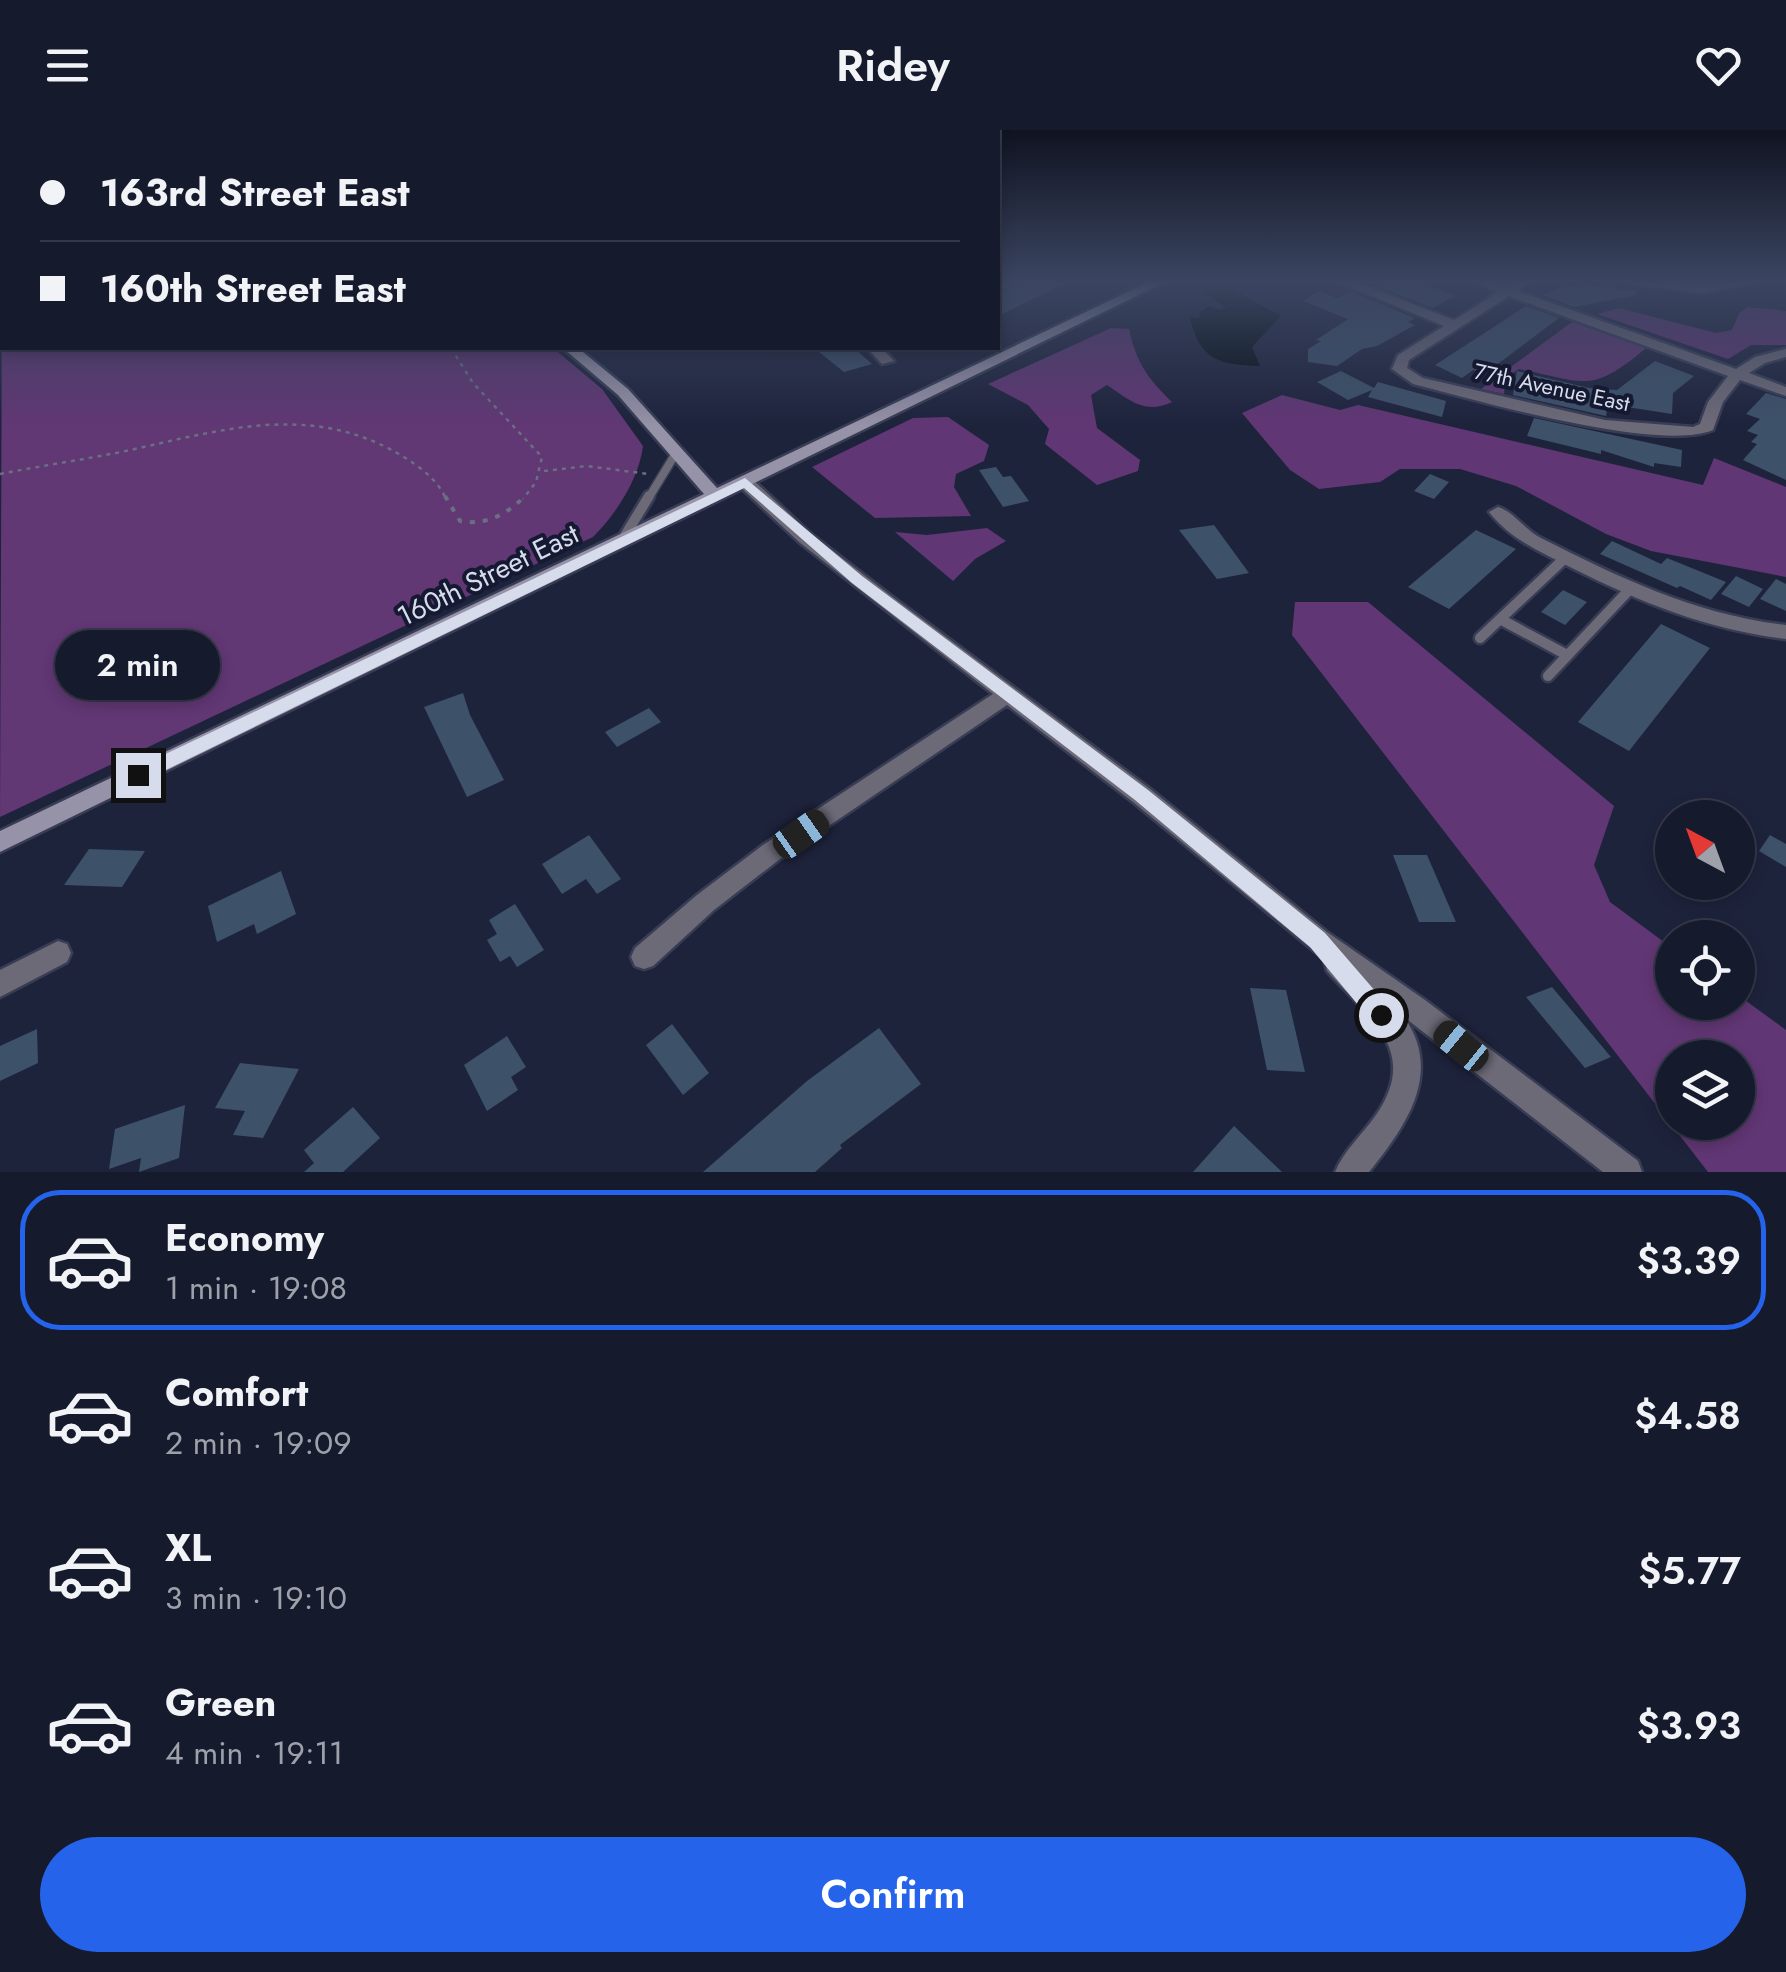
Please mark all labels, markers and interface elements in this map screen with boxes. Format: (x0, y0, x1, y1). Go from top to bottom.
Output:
text: Ridey (836, 33, 950, 98)
icon: menu (40, 38, 95, 93)
icon: heart (1691, 38, 1746, 93)
text: 163rd Street East (100, 165, 410, 220)
text: 160th Street East (100, 261, 406, 316)
street label: 77th Avenue East (1471, 355, 1634, 419)
street label: 160th Street East (390, 513, 586, 637)
callout: 2 min (56, 630, 220, 700)
text: 2 min (96, 642, 179, 688)
route end (116, 753, 161, 798)
north arrow (1655, 800, 1755, 900)
map controls (1655, 800, 1755, 1140)
car (768, 805, 834, 863)
button: locate (1655, 920, 1755, 1020)
route start (1359, 993, 1404, 1038)
car (1428, 1015, 1494, 1077)
button: layers (1655, 1040, 1755, 1140)
text: Economy (165, 1210, 324, 1265)
icon: car (45, 1215, 135, 1305)
text: $3.39 (1637, 1233, 1741, 1288)
text: 1 min · 19:08 (165, 1265, 347, 1311)
text: Comfort (165, 1365, 308, 1420)
icon: car (45, 1370, 135, 1460)
text: $4.58 (1634, 1388, 1741, 1443)
text: 2 min · 19:09 (165, 1420, 352, 1466)
text: XL (165, 1520, 211, 1575)
icon: car (45, 1525, 135, 1615)
text: $5.77 (1638, 1543, 1741, 1598)
text: 3 min · 19:10 (165, 1575, 347, 1621)
text: Green (165, 1675, 276, 1730)
icon: car (45, 1680, 135, 1770)
text: $3.93 (1637, 1698, 1741, 1753)
text: 4 min · 19:11 (165, 1730, 343, 1776)
button: Confirm (40, 1837, 1746, 1952)

